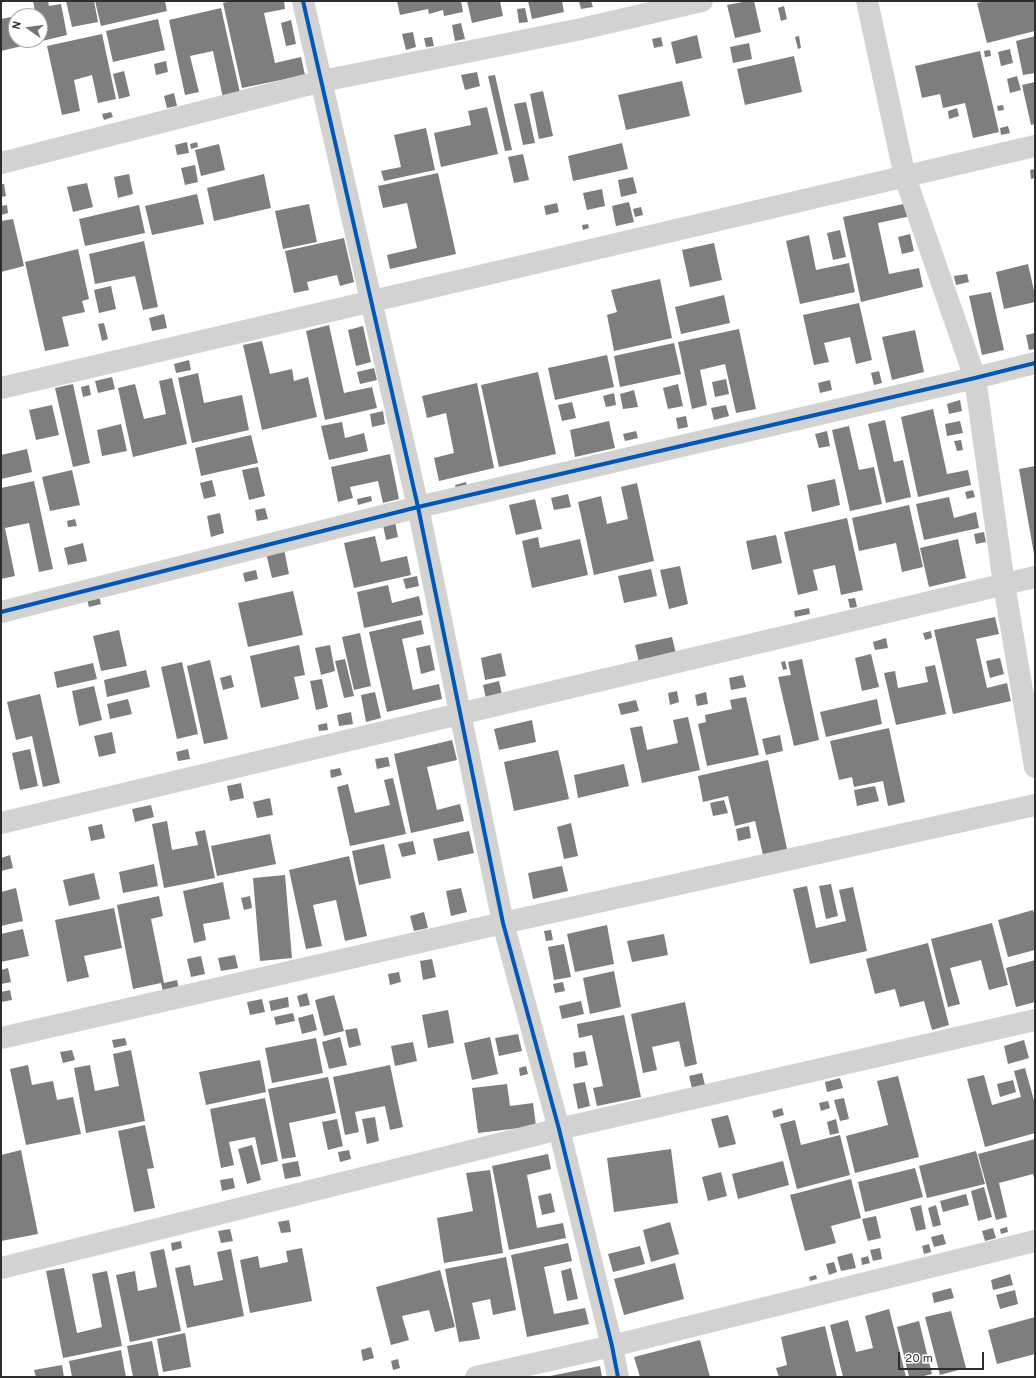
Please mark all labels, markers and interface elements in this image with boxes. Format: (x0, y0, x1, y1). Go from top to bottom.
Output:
north arrow (8, 8, 48, 48)
text: N (10, 20, 25, 31)
scale bar (900, 1344, 986, 1370)
text: 20 m (905, 1351, 933, 1367)

